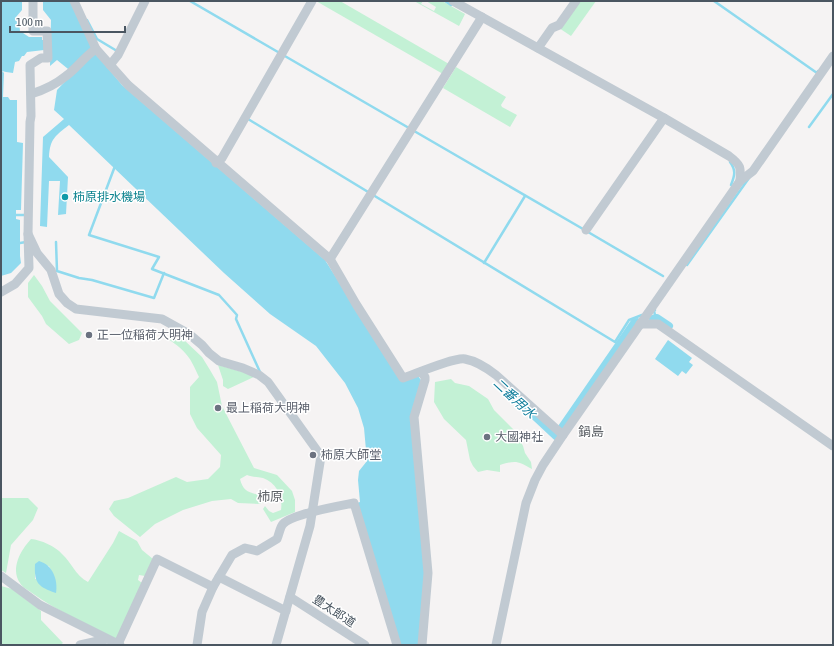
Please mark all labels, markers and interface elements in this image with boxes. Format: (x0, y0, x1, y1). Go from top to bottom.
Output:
scale bar (10, 8, 125, 34)
text: 100 m (16, 15, 43, 29)
place label: 柿原排水機場 (73, 190, 145, 204)
marker: 柿原排水機場 (60, 192, 70, 202)
place label: 正一位稲荷大明神 (97, 328, 193, 342)
marker: 正一位稲荷大明神 (84, 330, 94, 340)
water label: 二番用水 (491, 375, 540, 423)
place label: 最上稲荷大明神 (226, 401, 310, 415)
marker: 最上稲荷大明神 (213, 403, 223, 413)
district label: 鍋島 (578, 424, 604, 439)
place label: 大國神社 (495, 430, 543, 444)
marker: 大國神社 (482, 432, 492, 442)
place label: 柿原大師堂 (321, 448, 381, 462)
marker: 柿原大師堂 (308, 450, 318, 460)
district label: 柿原 (257, 489, 283, 504)
street label: 豊太郎道 (310, 592, 358, 630)

